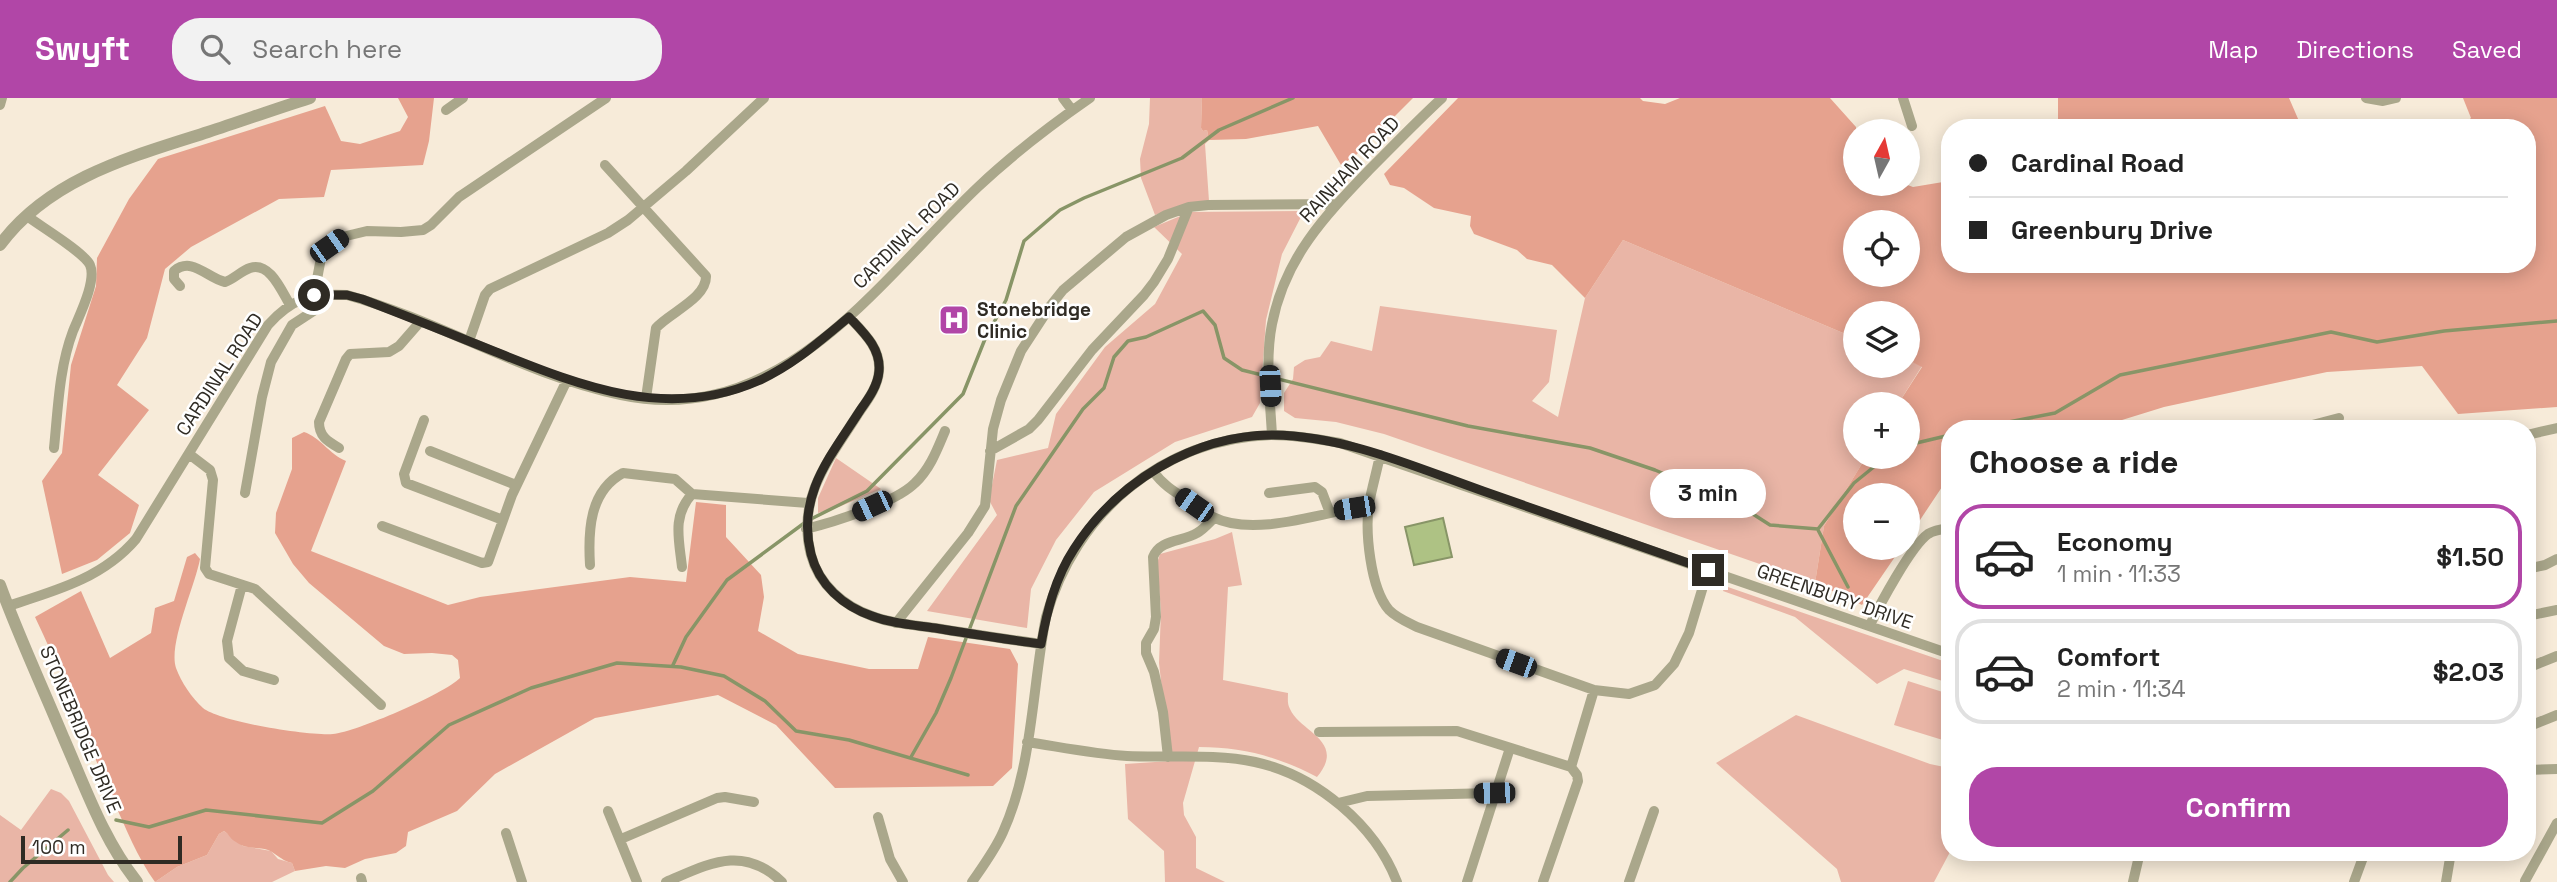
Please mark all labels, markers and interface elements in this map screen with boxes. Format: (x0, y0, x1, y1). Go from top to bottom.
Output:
search box (172, 18, 662, 81)
text: Swyft (35, 28, 130, 70)
icon: search (196, 30, 234, 68)
text: Search here (252, 32, 402, 66)
text: Map (2208, 34, 2258, 65)
text: Directions (2296, 34, 2414, 65)
text: Saved (2452, 34, 2522, 65)
street label: RAINHAM ROAD (1294, 111, 1405, 228)
north arrow (1843, 119, 1920, 196)
map controls (1843, 119, 1920, 560)
text: Cardinal Road (2011, 146, 2184, 180)
street label: CARDINAL ROAD (847, 176, 965, 294)
button: locate (1843, 210, 1920, 287)
text: Greenbury Drive (2011, 213, 2213, 247)
car (306, 225, 353, 267)
route start (298, 279, 330, 311)
place label: Stonebridge Clinic (977, 297, 1091, 344)
button: layers (1843, 301, 1920, 378)
hospital icon: Stonebridge Clinic (937, 303, 971, 337)
street label: CARDINAL ROAD (170, 308, 268, 441)
car (1259, 364, 1282, 408)
button: + (1843, 392, 1920, 469)
text: Choose a ride (1969, 442, 2179, 482)
callout: 3 min (1650, 468, 1766, 518)
text: 3 min (1678, 478, 1738, 508)
button: − (1843, 483, 1920, 560)
car (1171, 484, 1218, 526)
car (849, 488, 896, 524)
car (1332, 494, 1377, 522)
icon: car (1973, 525, 2036, 588)
text: Economy (2057, 525, 2173, 559)
text: $1.50 (2436, 540, 2504, 574)
route end (1692, 554, 1724, 586)
street label: GREENBURY DRIVE (1754, 558, 1916, 635)
text: 1 min · 11:33 (2057, 559, 2181, 589)
icon: car (1973, 640, 2036, 703)
text: Comfort (2057, 640, 2160, 674)
street label: STONEBRIDGE DRIVE (34, 642, 127, 817)
car (1493, 646, 1540, 680)
text: $2.03 (2433, 655, 2504, 689)
text: 2 min · 11:34 (2057, 674, 2186, 704)
button: Confirm (1969, 767, 2508, 847)
car (1473, 782, 1516, 804)
scale bar (21, 833, 182, 865)
text: 100 m (32, 835, 86, 860)

